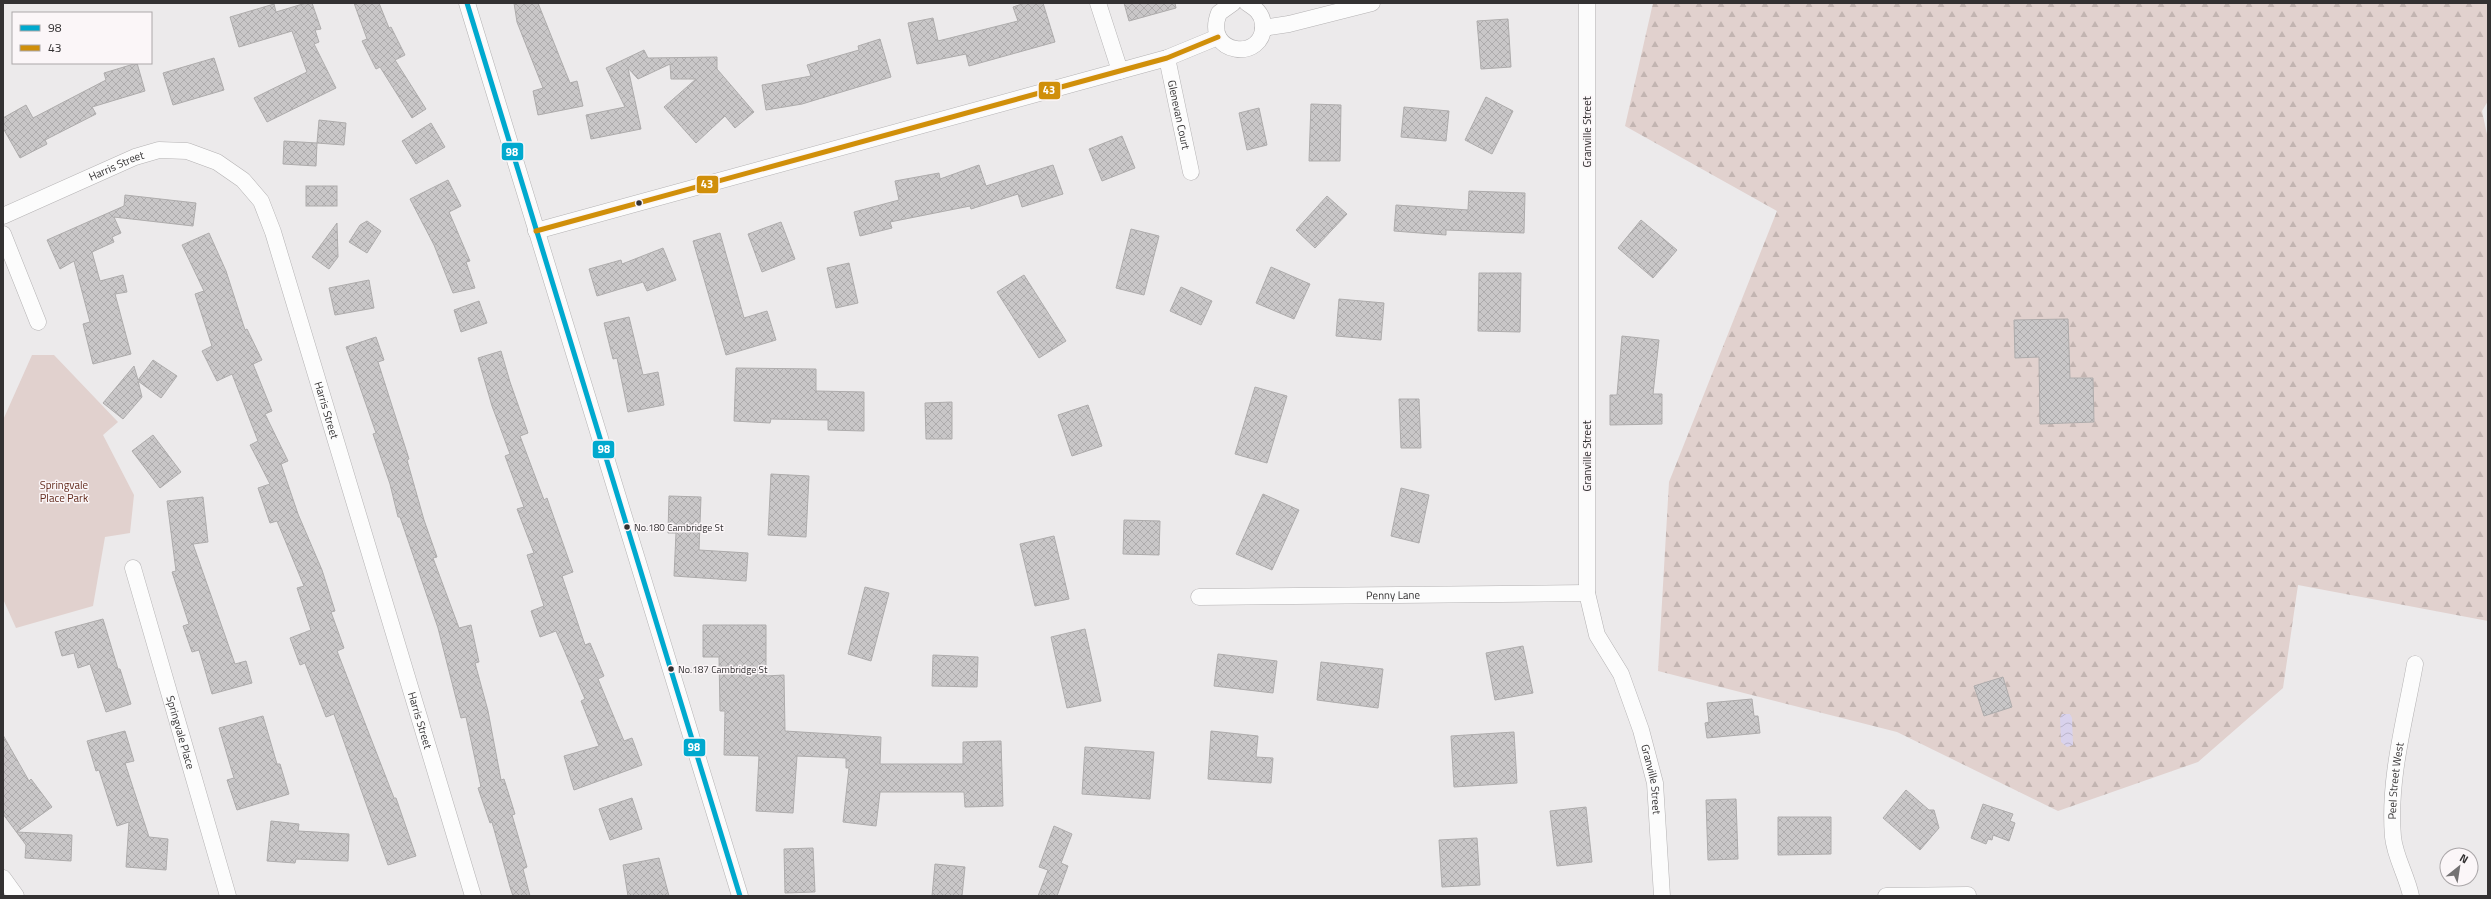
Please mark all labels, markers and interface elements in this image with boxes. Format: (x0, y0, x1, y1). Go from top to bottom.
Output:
legend (12, 12, 152, 64)
text: 98 (48, 18, 62, 37)
text: 43 (48, 38, 61, 57)
street label: Glenevan Court (1164, 79, 1194, 151)
line badge: 43 (1038, 81, 1061, 100)
text: 43 (1043, 82, 1055, 98)
street label: Granville Street (1579, 96, 1595, 168)
line badge: 98 (501, 142, 524, 161)
text: 98 (506, 144, 518, 160)
street label: Harris Street (86, 147, 146, 185)
line badge: 43 (696, 175, 719, 194)
text: 43 (701, 176, 713, 192)
unlabelled marker (634, 198, 644, 208)
street label: Harris Street (310, 379, 343, 441)
street label: Granville Street (1579, 420, 1595, 492)
line badge: 98 (592, 440, 615, 459)
text: 98 (598, 441, 610, 457)
park label: Springvale Place Park (40, 477, 89, 506)
place label: No.180 Cambridge St (634, 520, 724, 535)
marker: No.180 Cambridge St (622, 522, 632, 532)
street label: Penny Lane (1366, 587, 1420, 603)
place label: No.187 Cambridge St (678, 662, 768, 677)
marker: No.187 Cambridge St (666, 664, 676, 674)
street label: Harris Street (404, 690, 436, 751)
street label: Springvale Place (162, 694, 199, 771)
line badge: 98 (683, 738, 706, 757)
text: 98 (688, 739, 700, 755)
street label: Peel Street West (2384, 741, 2408, 820)
street label: Granville Street (1637, 742, 1665, 815)
north arrow (2439, 847, 2479, 887)
text: N (2457, 850, 2471, 867)

